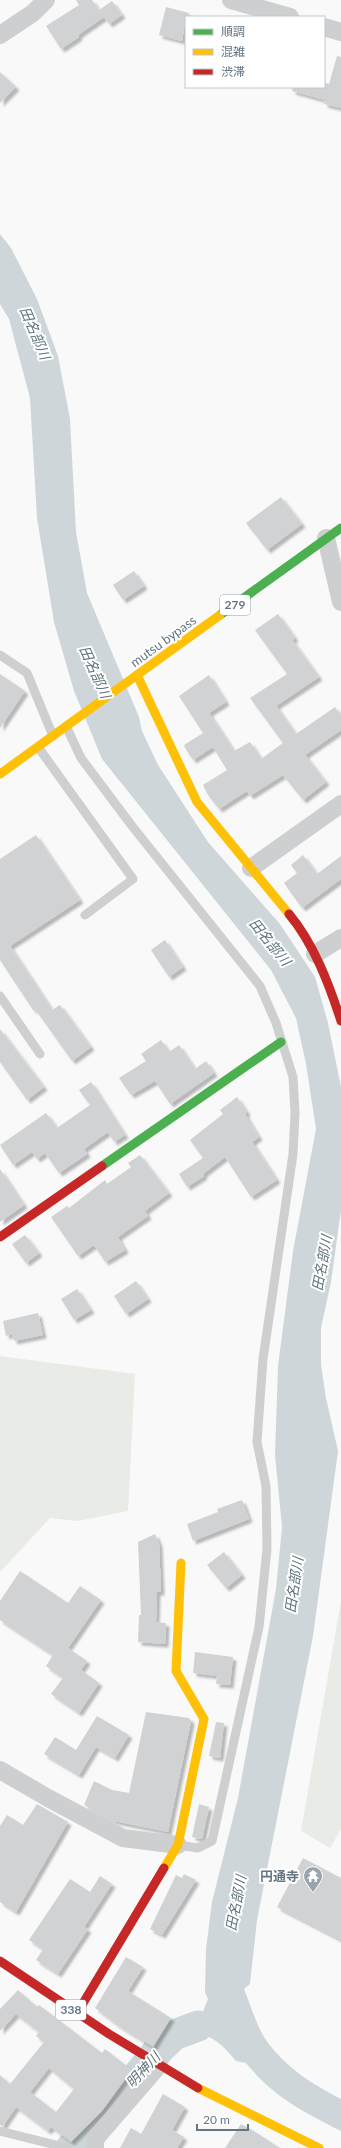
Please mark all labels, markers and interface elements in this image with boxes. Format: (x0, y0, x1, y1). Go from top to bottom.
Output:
legend (185, 16, 325, 88)
text: 順調 (221, 24, 245, 39)
text: 混雑 (221, 44, 245, 59)
text: 渋滞 (221, 64, 245, 79)
water label: 田名部川 (17, 304, 55, 364)
road number: 279 (220, 595, 250, 615)
street label: mutsu bypass (127, 611, 199, 670)
water label: 田名部川 (76, 643, 115, 703)
water label: 田名部川 (246, 915, 296, 970)
water label: 田名部川 (308, 1232, 335, 1292)
water label: 田名部川 (281, 1554, 306, 1614)
temple icon: 円通寺 (302, 1865, 324, 1893)
place label: 円通寺 (260, 1868, 299, 1884)
water label: 田名部川 (222, 1872, 250, 1932)
road number: 338 (56, 2000, 86, 2020)
water label: 明神川 (122, 2047, 165, 2091)
scale bar (197, 2106, 248, 2132)
text: 20 m (203, 2112, 230, 2127)

